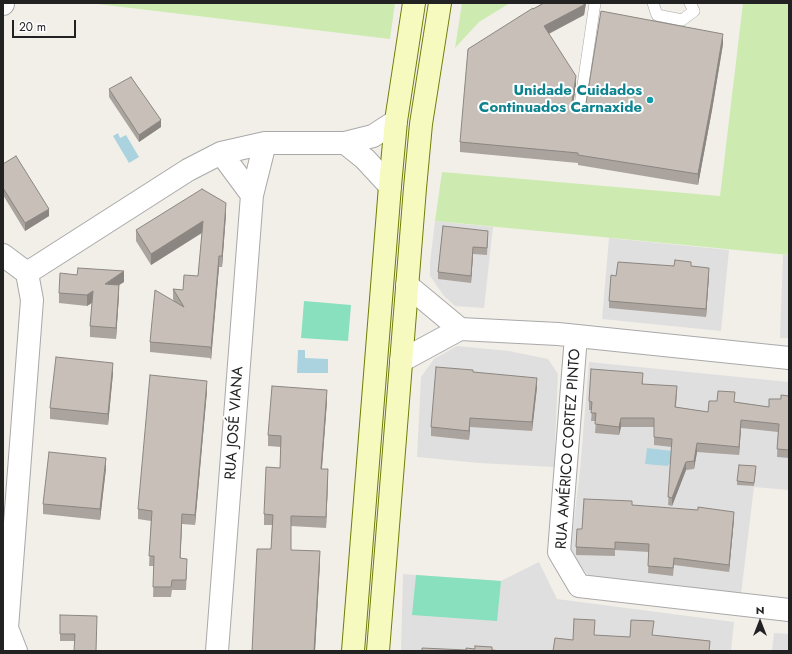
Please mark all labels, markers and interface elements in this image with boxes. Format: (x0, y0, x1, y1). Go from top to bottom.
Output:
scale bar (14, 12, 78, 38)
text: 20 m (19, 18, 46, 36)
place label: Unidade Cuidados Continuados Carnaxide (479, 82, 642, 117)
marker: Unidade Cuidados Continuados Carnaxide (645, 95, 655, 105)
street label: RUA AMÉRICO CORTEZ PINTO (553, 348, 585, 550)
street label: RUA JOSÉ VIANA (222, 366, 248, 480)
north arrow (740, 602, 780, 642)
text: N (756, 602, 764, 618)

